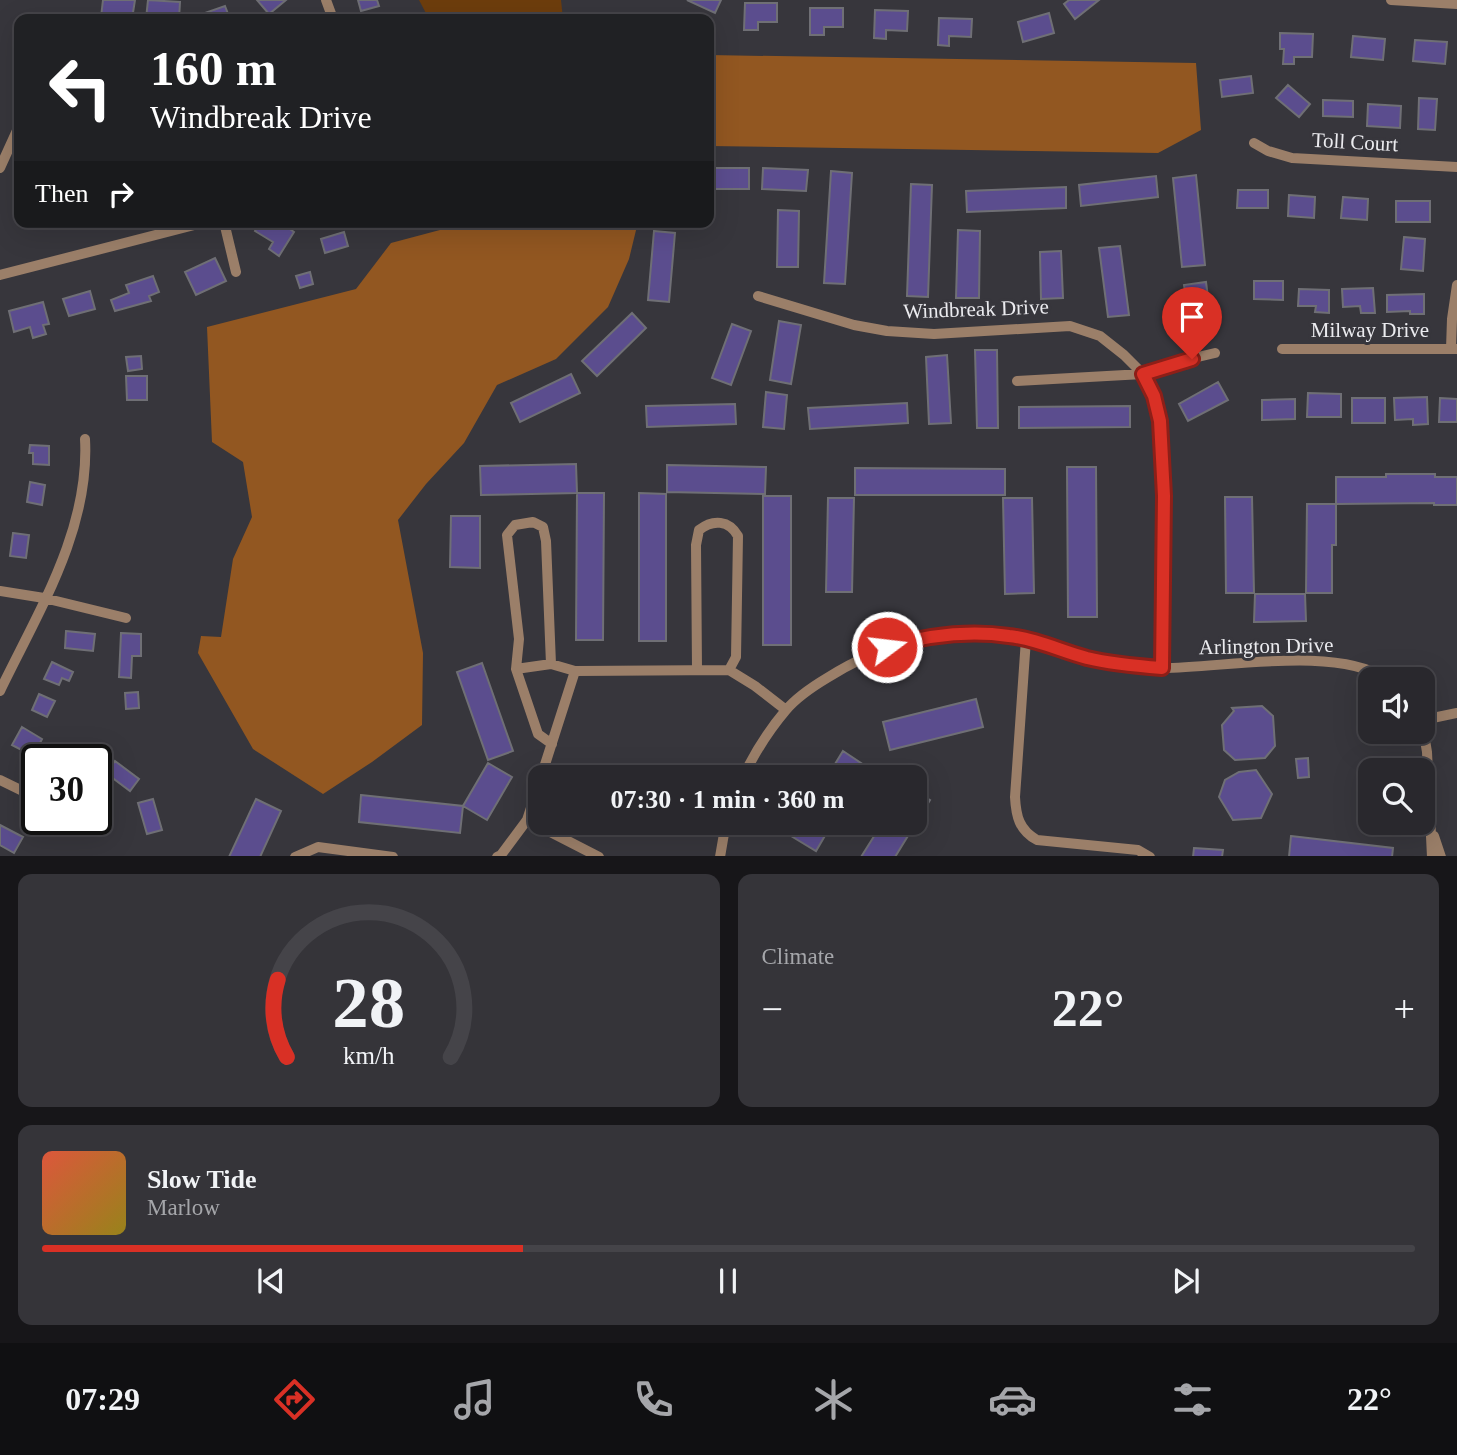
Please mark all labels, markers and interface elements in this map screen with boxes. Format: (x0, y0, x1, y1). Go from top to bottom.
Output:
text: 160 m (150, 41, 277, 96)
icon: left (35, 42, 126, 133)
text: Windbreak Drive (150, 99, 372, 135)
street label: Toll Court (1311, 128, 1399, 156)
icon: right (102, 175, 140, 213)
text: Then (35, 179, 88, 208)
pin (1162, 287, 1222, 359)
street label: Windbreak Drive (903, 294, 1049, 324)
icon: arrive (1173, 298, 1211, 336)
street label: Milway Drive (1311, 318, 1429, 342)
position arrow (850, 610, 924, 684)
street label: Arlington Drive (1198, 633, 1334, 659)
map controls (1358, 667, 1435, 835)
button: sound (1358, 667, 1435, 744)
speed limit sign: 30 (21, 744, 112, 835)
button: search (1358, 758, 1435, 835)
text: 07:30 · 1 min · 360 m (611, 785, 845, 814)
text: Climate (762, 944, 834, 969)
text: 28 (332, 962, 405, 1043)
text: 22° (1052, 980, 1125, 1037)
text: − (762, 988, 783, 1030)
text: + (1394, 988, 1415, 1030)
text: km/h (343, 1041, 395, 1068)
text: Slow Tide (147, 1165, 257, 1194)
text: Marlow (147, 1195, 220, 1220)
icon: previous (252, 1262, 290, 1300)
icon: pause (709, 1262, 747, 1300)
icon: next (1167, 1262, 1205, 1300)
icon: directions (270, 1375, 319, 1424)
icon: music (450, 1375, 499, 1424)
icon: phone (629, 1375, 678, 1424)
icon: climate (809, 1375, 858, 1424)
icon: car (988, 1375, 1037, 1424)
icon: filters (1168, 1375, 1217, 1424)
text: 07:29 (65, 1381, 140, 1417)
text: 22° (1347, 1381, 1392, 1417)

